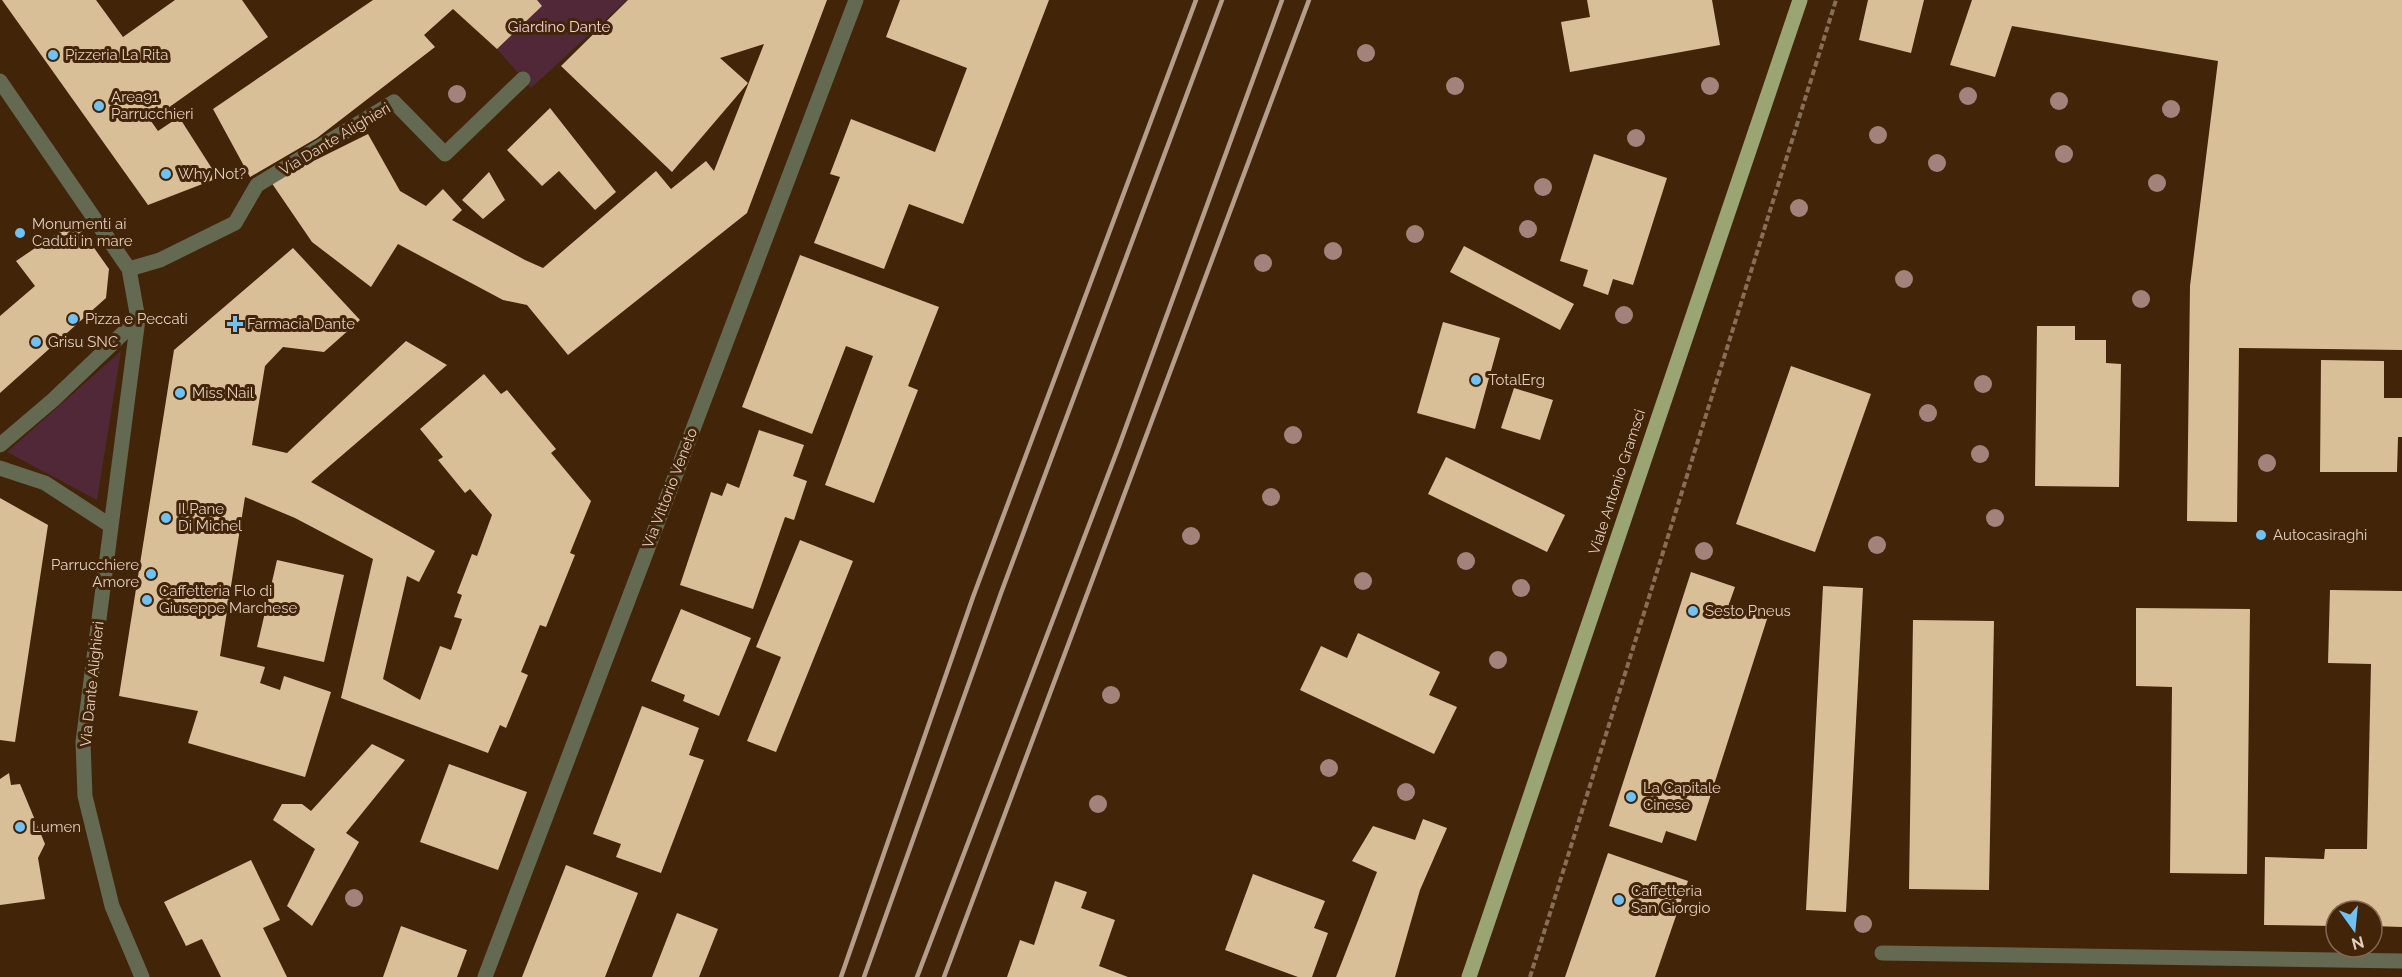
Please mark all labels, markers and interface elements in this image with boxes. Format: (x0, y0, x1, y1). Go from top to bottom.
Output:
park label: Giardino Dante (508, 18, 610, 36)
place label: Pizzeria La Rita (65, 46, 168, 64)
marker: Pizzeria La Rita (46, 48, 60, 62)
place label: Area91 Parrucchieri (111, 88, 194, 123)
marker: Area91 Parrucchieri (92, 99, 106, 113)
street label: Via Dante Alighieri (276, 99, 394, 179)
place label: Why Not? (178, 165, 246, 183)
marker: Why Not? (159, 167, 173, 181)
place label: Monumenti ai Caduti in mare (32, 215, 133, 250)
marker: Monumenti ai Caduti in mare (13, 226, 27, 240)
place label: Pizza e Peccati (85, 310, 188, 328)
marker: Pizza e Peccati (66, 312, 80, 326)
place label: Farmacia Dante (247, 315, 355, 333)
marker: Farmacia Dante (228, 317, 242, 331)
place label: Grisu SNC (48, 333, 118, 351)
marker: Grisu SNC (29, 335, 43, 349)
place label: TotalErg (1488, 371, 1545, 389)
marker: TotalErg (1469, 373, 1483, 387)
place label: Miss Nail (192, 384, 255, 402)
marker: Miss Nail (173, 386, 187, 400)
street label: Viale Antonio Gramsci (1585, 407, 1649, 557)
street label: Via Vittorio Veneto (639, 425, 701, 551)
place label: Il Pane Di Michel (178, 500, 243, 535)
marker: Il Pane Di Michel (159, 511, 173, 525)
place label: Autocasiraghi (2273, 526, 2367, 544)
marker: Autocasiraghi (2254, 528, 2268, 542)
place label: Parrucchiere Amore (51, 556, 139, 591)
marker: Parrucchiere Amore (144, 567, 158, 581)
place label: Caffetteria Flo di Giuseppe Marchese (159, 582, 297, 617)
marker: Caffetteria Flo di Giuseppe Marchese (140, 593, 154, 607)
place label: Sesto Pneus (1705, 602, 1791, 620)
marker: Sesto Pneus (1686, 604, 1700, 618)
street label: Via Dante Alighieri (76, 620, 108, 748)
place label: La Capitale Cinese (1643, 779, 1721, 814)
marker: La Capitale Cinese (1624, 790, 1638, 804)
place label: Lumen (32, 818, 81, 836)
marker: Lumen (13, 820, 27, 834)
place label: Caffetteria San Giorgio (1631, 882, 1710, 917)
marker: Caffetteria San Giorgio (1612, 893, 1626, 907)
north arrow (2324, 899, 2384, 959)
text: N (2349, 932, 2366, 954)

